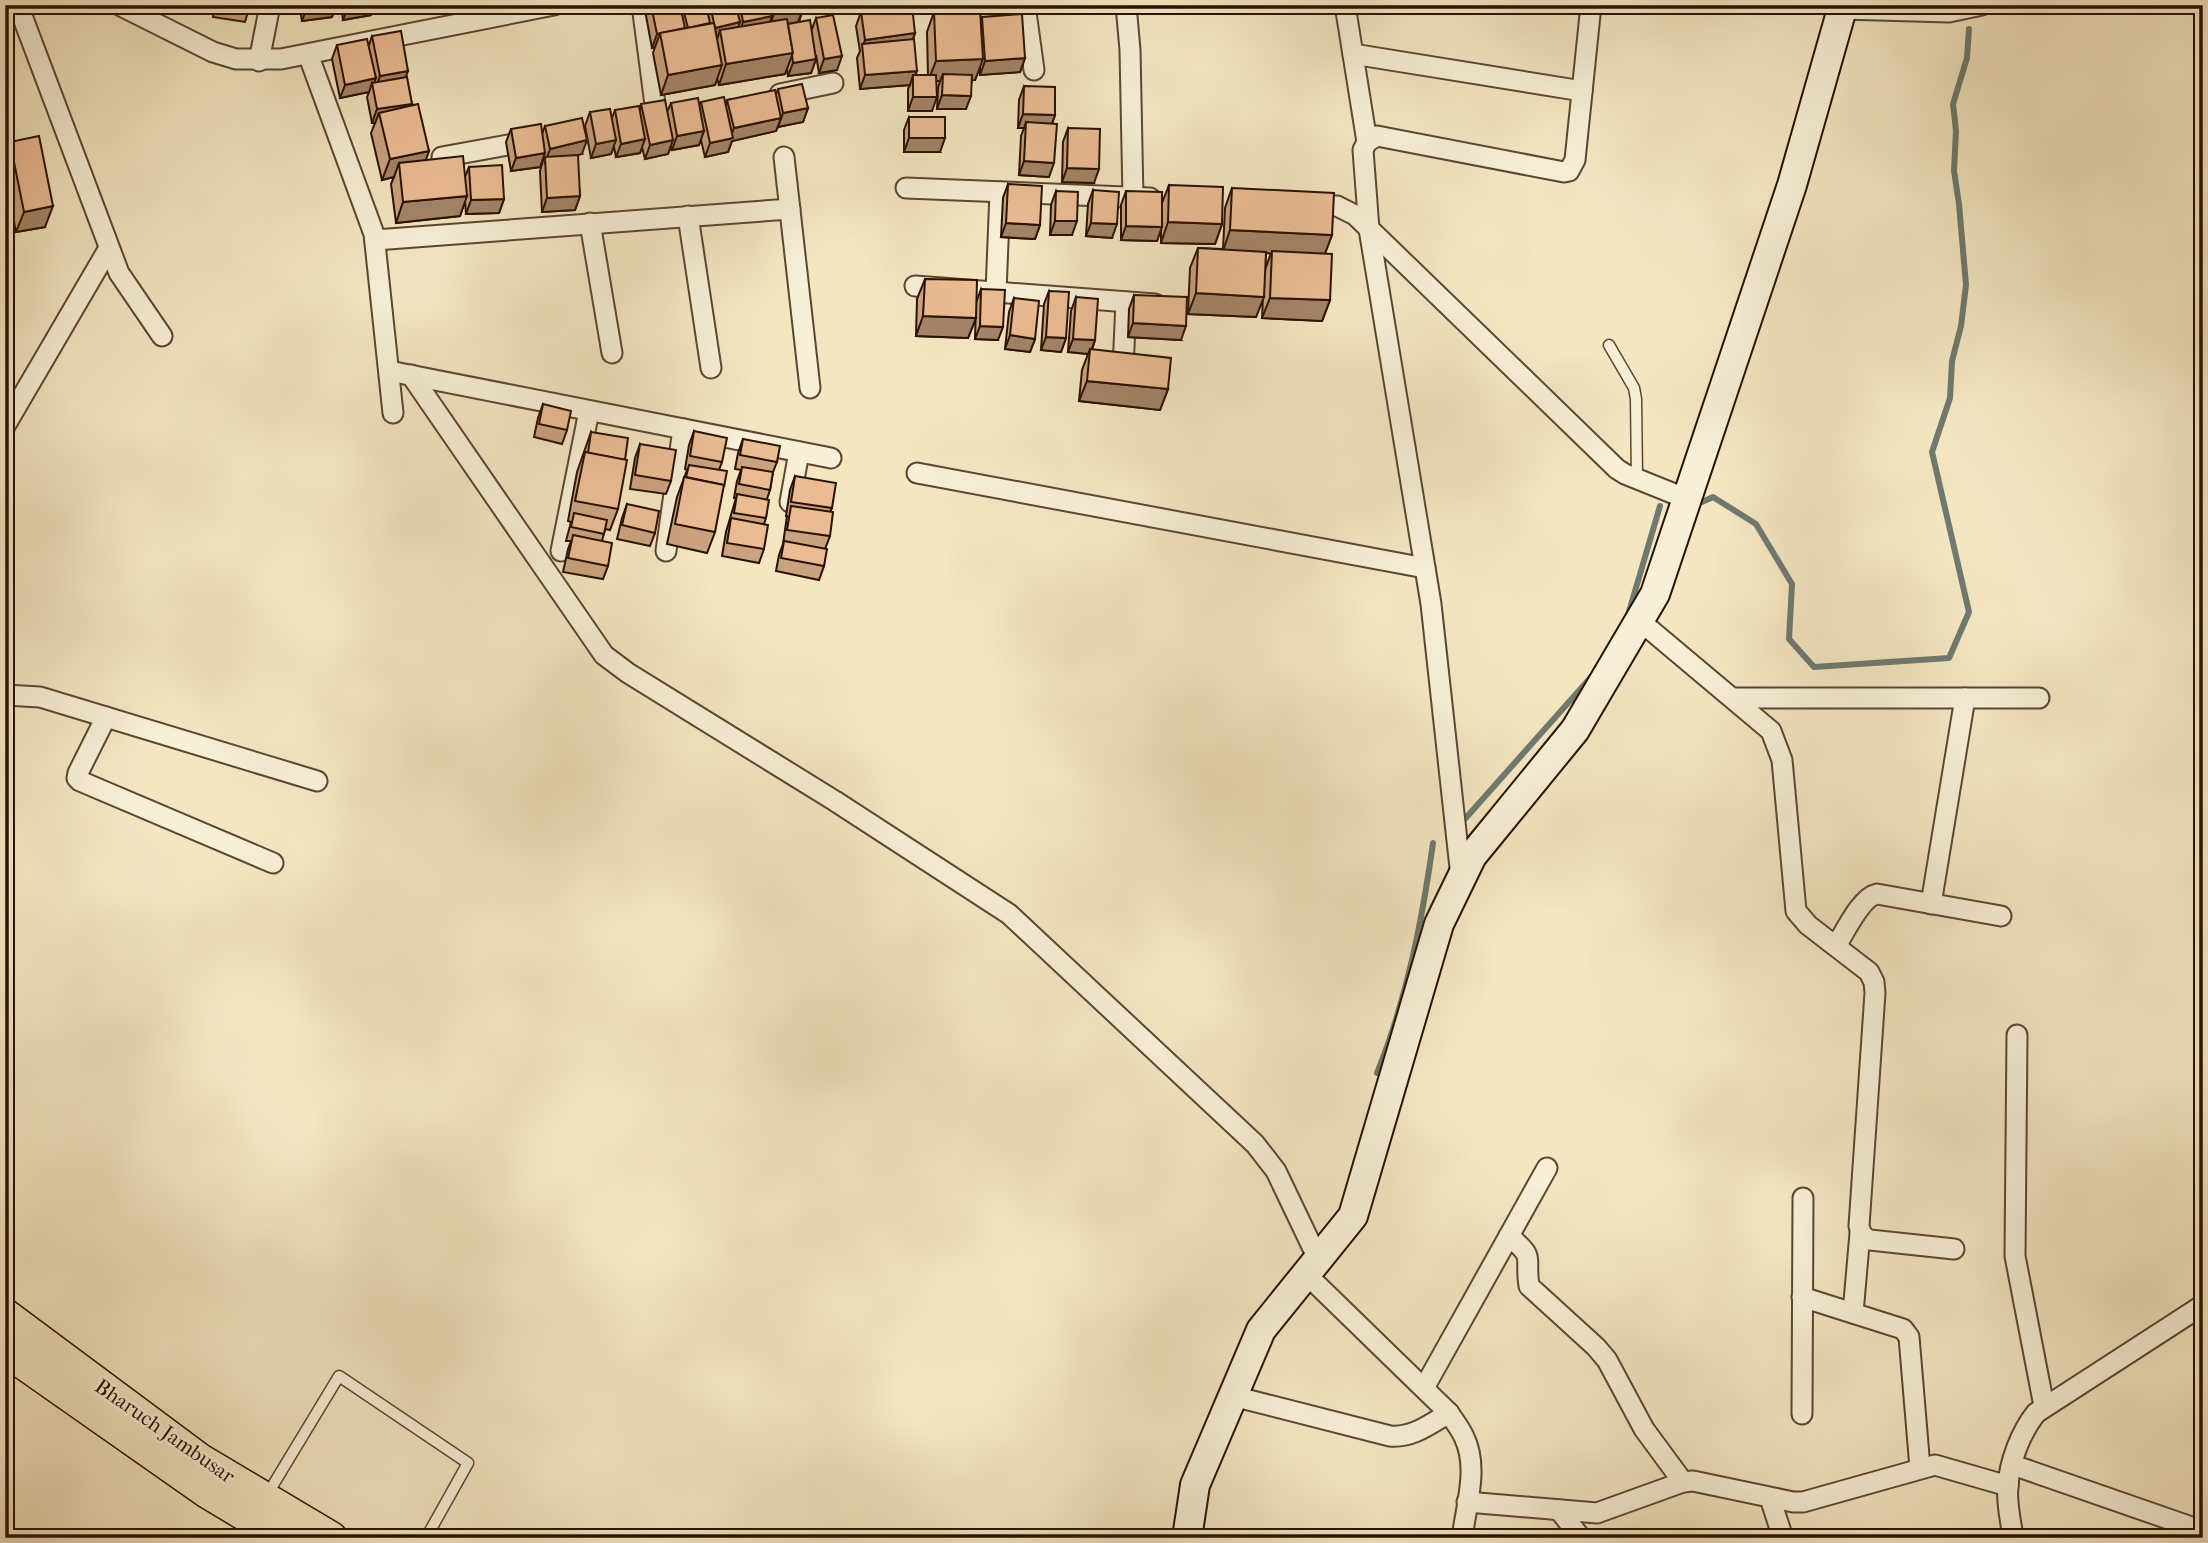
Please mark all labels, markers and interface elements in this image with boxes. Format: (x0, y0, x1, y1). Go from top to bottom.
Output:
street label: Bharuch Jambusar (90, 1374, 240, 1488)

